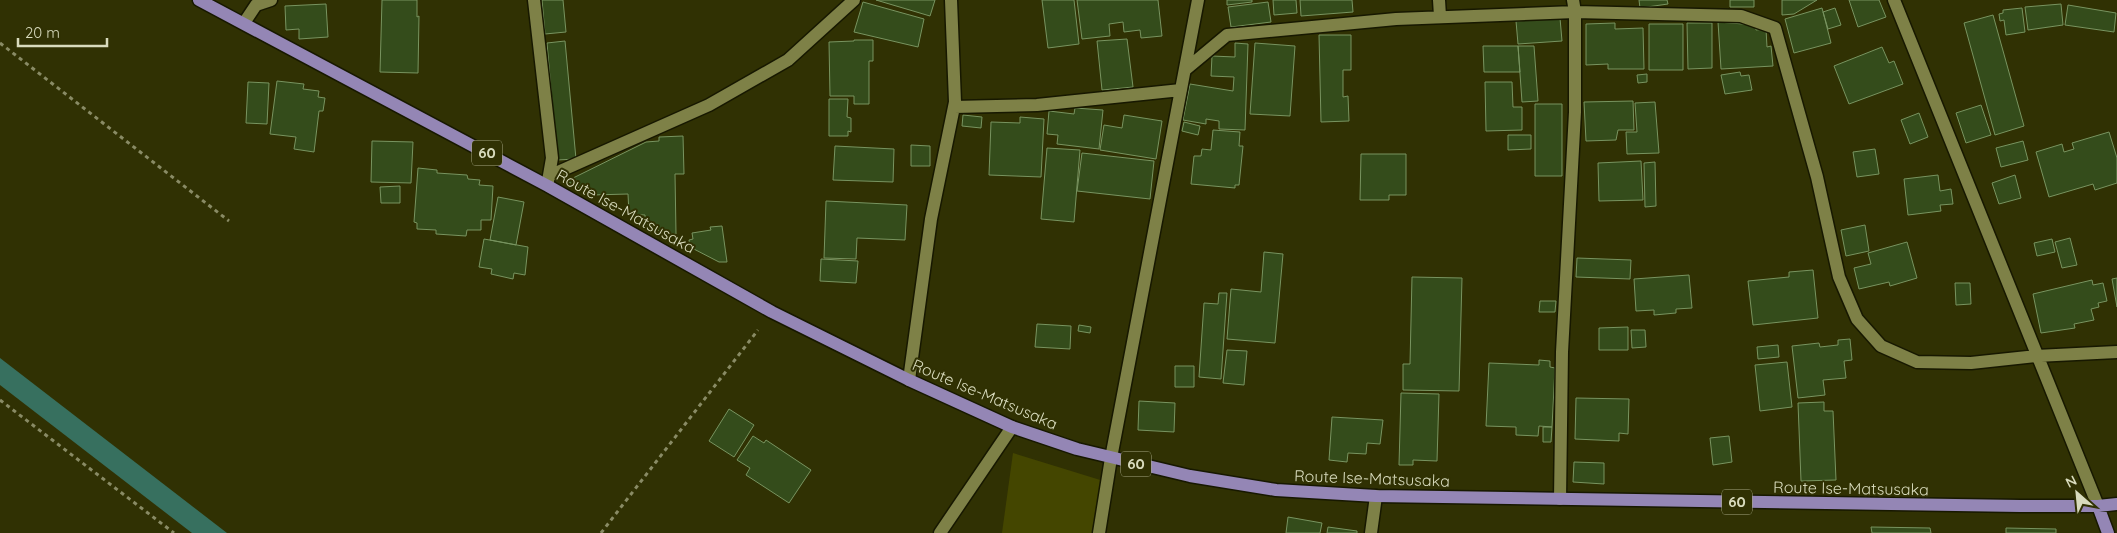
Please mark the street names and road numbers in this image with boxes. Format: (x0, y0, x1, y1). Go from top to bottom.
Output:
road number: 60 (472, 140, 502, 166)
street label: Route Ise-Matsusaka (553, 164, 699, 258)
street label: Route Ise-Matsusaka (909, 354, 1061, 434)
road number: 60 (1121, 452, 1151, 476)
street label: Route Ise-Matsusaka (1294, 465, 1450, 491)
street label: Route Ise-Matsusaka (1773, 477, 1929, 499)
road number: 60 (1722, 490, 1752, 514)

